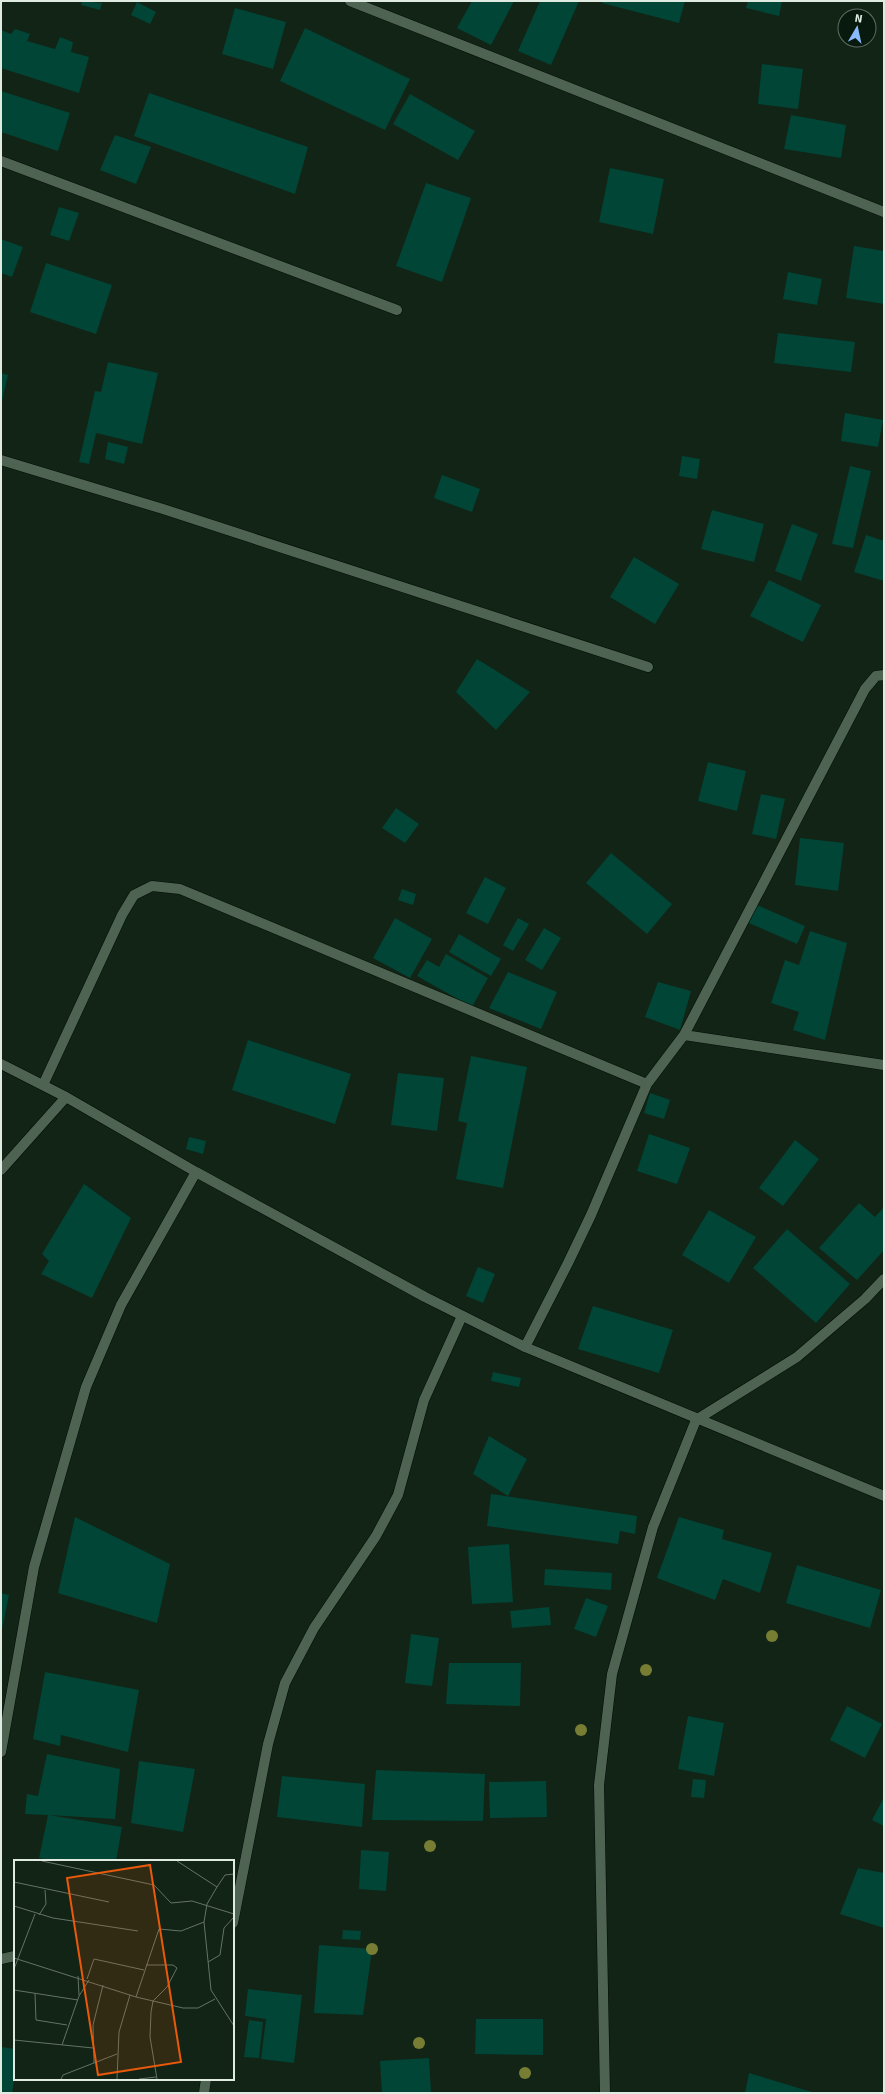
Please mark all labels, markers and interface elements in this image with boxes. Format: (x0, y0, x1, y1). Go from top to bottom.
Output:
north arrow (837, 8, 877, 48)
text: N (854, 12, 863, 26)
inset map (14, 1860, 234, 2080)

